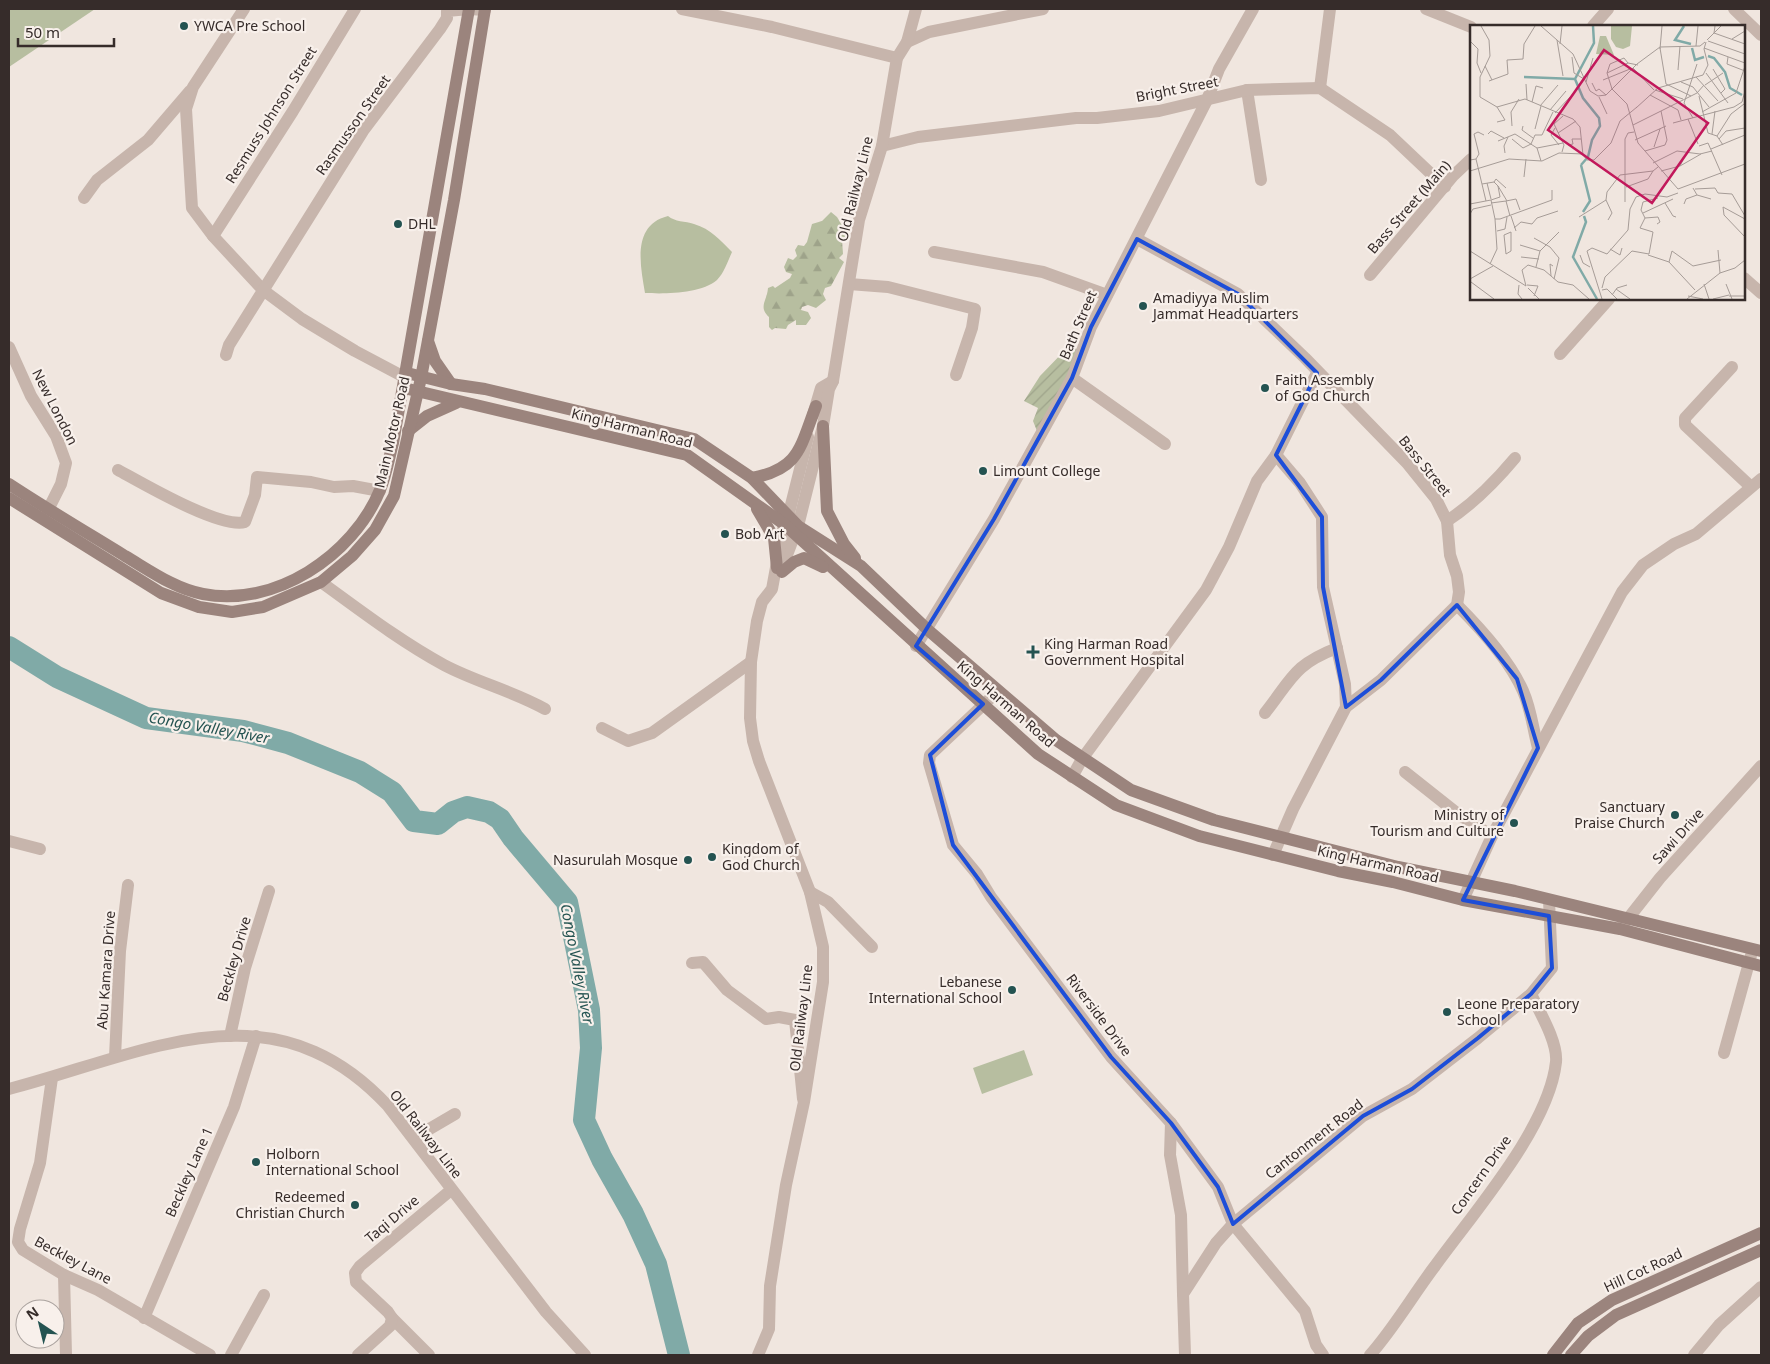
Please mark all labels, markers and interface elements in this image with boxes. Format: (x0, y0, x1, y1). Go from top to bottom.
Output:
scale bar (18, 15, 114, 47)
place label: YWCA Pre School (194, 16, 305, 35)
marker: YWCA Pre School (178, 20, 190, 32)
text: 50 m (25, 22, 60, 42)
inset map (1470, 25, 1745, 300)
street label: Resmuss Johnson Street (221, 43, 321, 187)
street label: Rasmusson Street (311, 71, 394, 179)
street label: Bright Street (1134, 71, 1220, 106)
street label: Old Railway Line (832, 134, 877, 243)
street label: Bass Street (Main) (1363, 156, 1454, 257)
place label: DHL (408, 214, 436, 233)
marker: DHL (392, 218, 404, 230)
street label: Bath Street (1054, 287, 1101, 362)
place label: Amadiyya Muslim Jammat Headquarters (1151, 288, 1299, 323)
marker: Amadiyya Muslim Jammat Headquarters (1137, 300, 1149, 312)
street label: New London (28, 365, 83, 448)
place label: Faith Assembly of God Church (1275, 370, 1375, 405)
street label: Main Motor Road (369, 374, 414, 490)
marker: Faith Assembly of God Church (1259, 382, 1271, 394)
street label: King Harman Road (570, 403, 695, 452)
street label: Bass Street (1395, 431, 1456, 500)
place label: Limount College (993, 461, 1101, 480)
marker: Limount College (977, 465, 989, 477)
place label: Bob Art (735, 524, 785, 543)
marker: Bob Art (719, 528, 731, 540)
place label: King Harman Road Government Hospital (1044, 634, 1184, 669)
marker: King Harman Road Government Hospital (1026, 645, 1040, 659)
street label: King Harman Road (953, 656, 1059, 751)
water label: Congo Valley River (147, 707, 272, 748)
place label: Sanctuary Praise Church (1574, 797, 1666, 832)
street label: Sawi Drive (1648, 804, 1708, 867)
place label: Ministry of Tourism and Culture (1370, 805, 1505, 840)
marker: Sanctuary Praise Church (1669, 809, 1681, 821)
marker: Ministry of Tourism and Culture (1508, 817, 1520, 829)
place label: Kingdom of God Church (722, 839, 800, 874)
street label: King Harman Road (1316, 840, 1441, 887)
place label: Nasurulah Mosque (553, 850, 678, 869)
marker: Kingdom of God Church (706, 851, 718, 863)
marker: Nasurulah Mosque (682, 854, 694, 866)
water label: Congo Valley River (557, 902, 600, 1027)
street label: Abu Kamara Drive (92, 910, 119, 1030)
street label: Beckley Drive (212, 914, 255, 1004)
street label: Old Railway Line (785, 963, 817, 1073)
street label: Riverside Drive (1062, 970, 1137, 1060)
place label: Lebanese International School (869, 972, 1002, 1007)
marker: Lebanese International School (1006, 984, 1018, 996)
place label: Leone Preparatory School (1457, 994, 1580, 1029)
marker: Leone Preparatory School (1441, 1006, 1453, 1018)
street label: Old Railway Line (386, 1085, 467, 1182)
street label: Cantonment Road (1261, 1094, 1367, 1183)
street label: Beckley Lane 1 (160, 1124, 217, 1220)
street label: Concern Drive (1446, 1131, 1515, 1218)
place label: Holborn International School (266, 1144, 399, 1179)
marker: Holborn International School (250, 1156, 262, 1168)
place label: Redeemed Christian Church (236, 1187, 345, 1222)
street label: Taqi Drive (361, 1190, 423, 1247)
marker: Redeemed Christian Church (349, 1199, 361, 1211)
street label: Beckley Lane (31, 1231, 115, 1288)
street label: Hill Cot Road (1600, 1243, 1685, 1296)
north arrow (15, 1299, 65, 1349)
text: N (22, 1302, 42, 1324)

